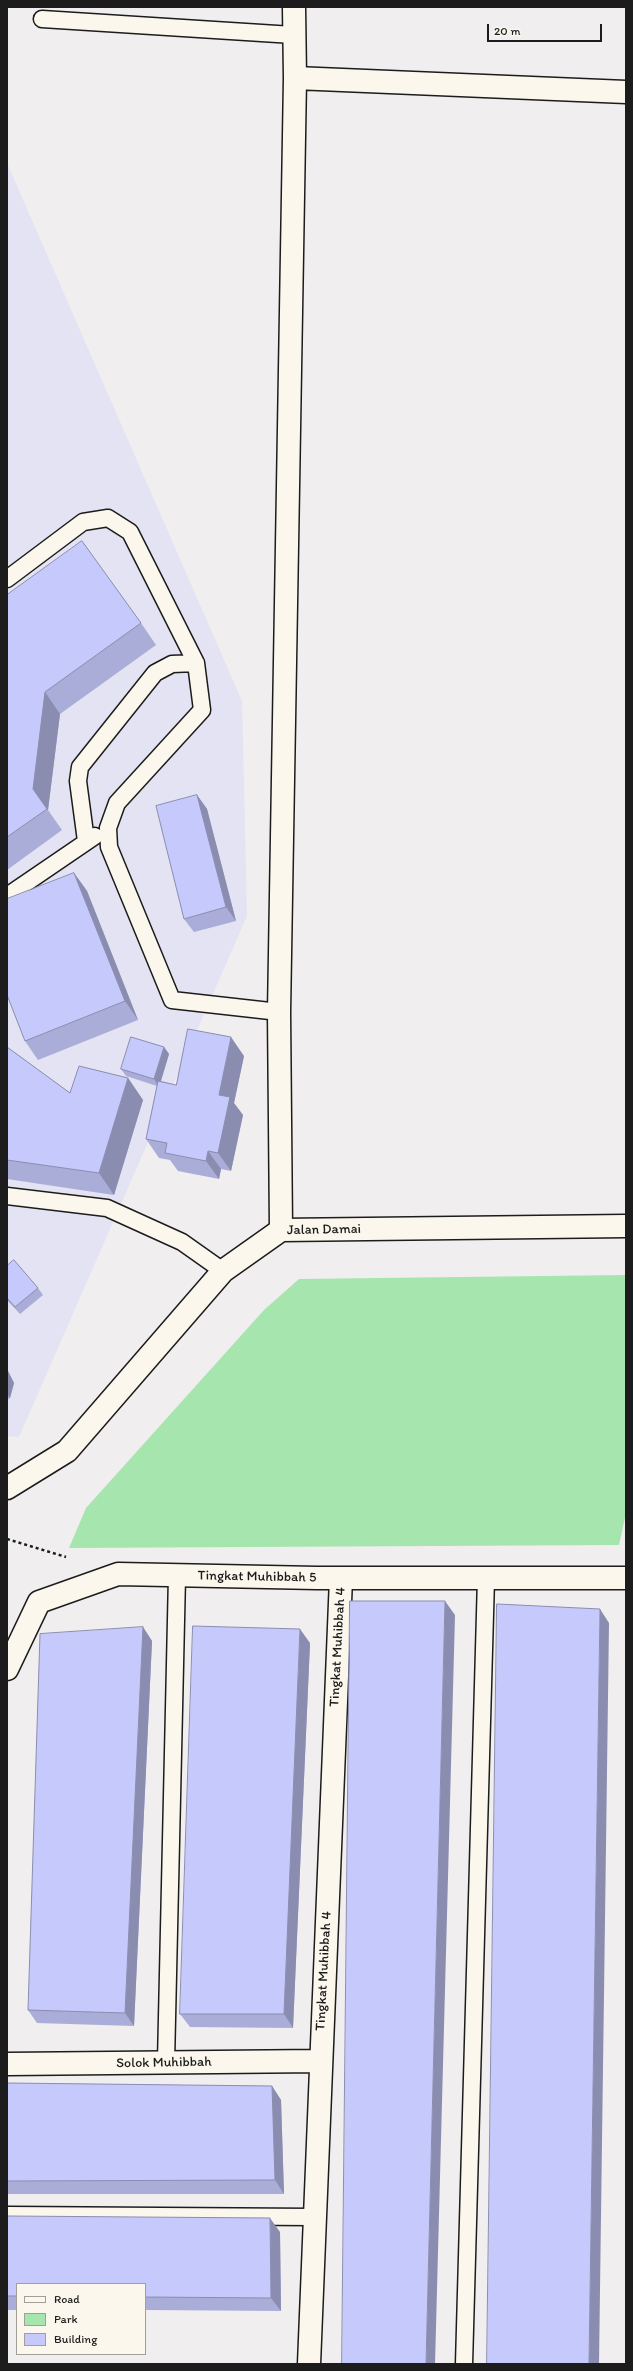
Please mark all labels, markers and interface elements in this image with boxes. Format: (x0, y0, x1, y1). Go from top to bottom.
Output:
scale bar (489, 16, 604, 42)
text: 20 m (494, 24, 521, 38)
street label: Jalan Damai (287, 1221, 361, 1239)
street label: Tingkat Muhibbah 5 (197, 1568, 317, 1586)
street label: Tingkat Muhibbah 4 (326, 1587, 350, 1707)
street label: Tingkat Muhibbah 4 (312, 1911, 336, 2031)
street label: Solok Muhibbah (116, 2054, 212, 2072)
legend (16, 2283, 146, 2355)
text: Road (54, 2292, 80, 2306)
text: Park (54, 2312, 78, 2326)
text: Building (54, 2332, 97, 2346)

